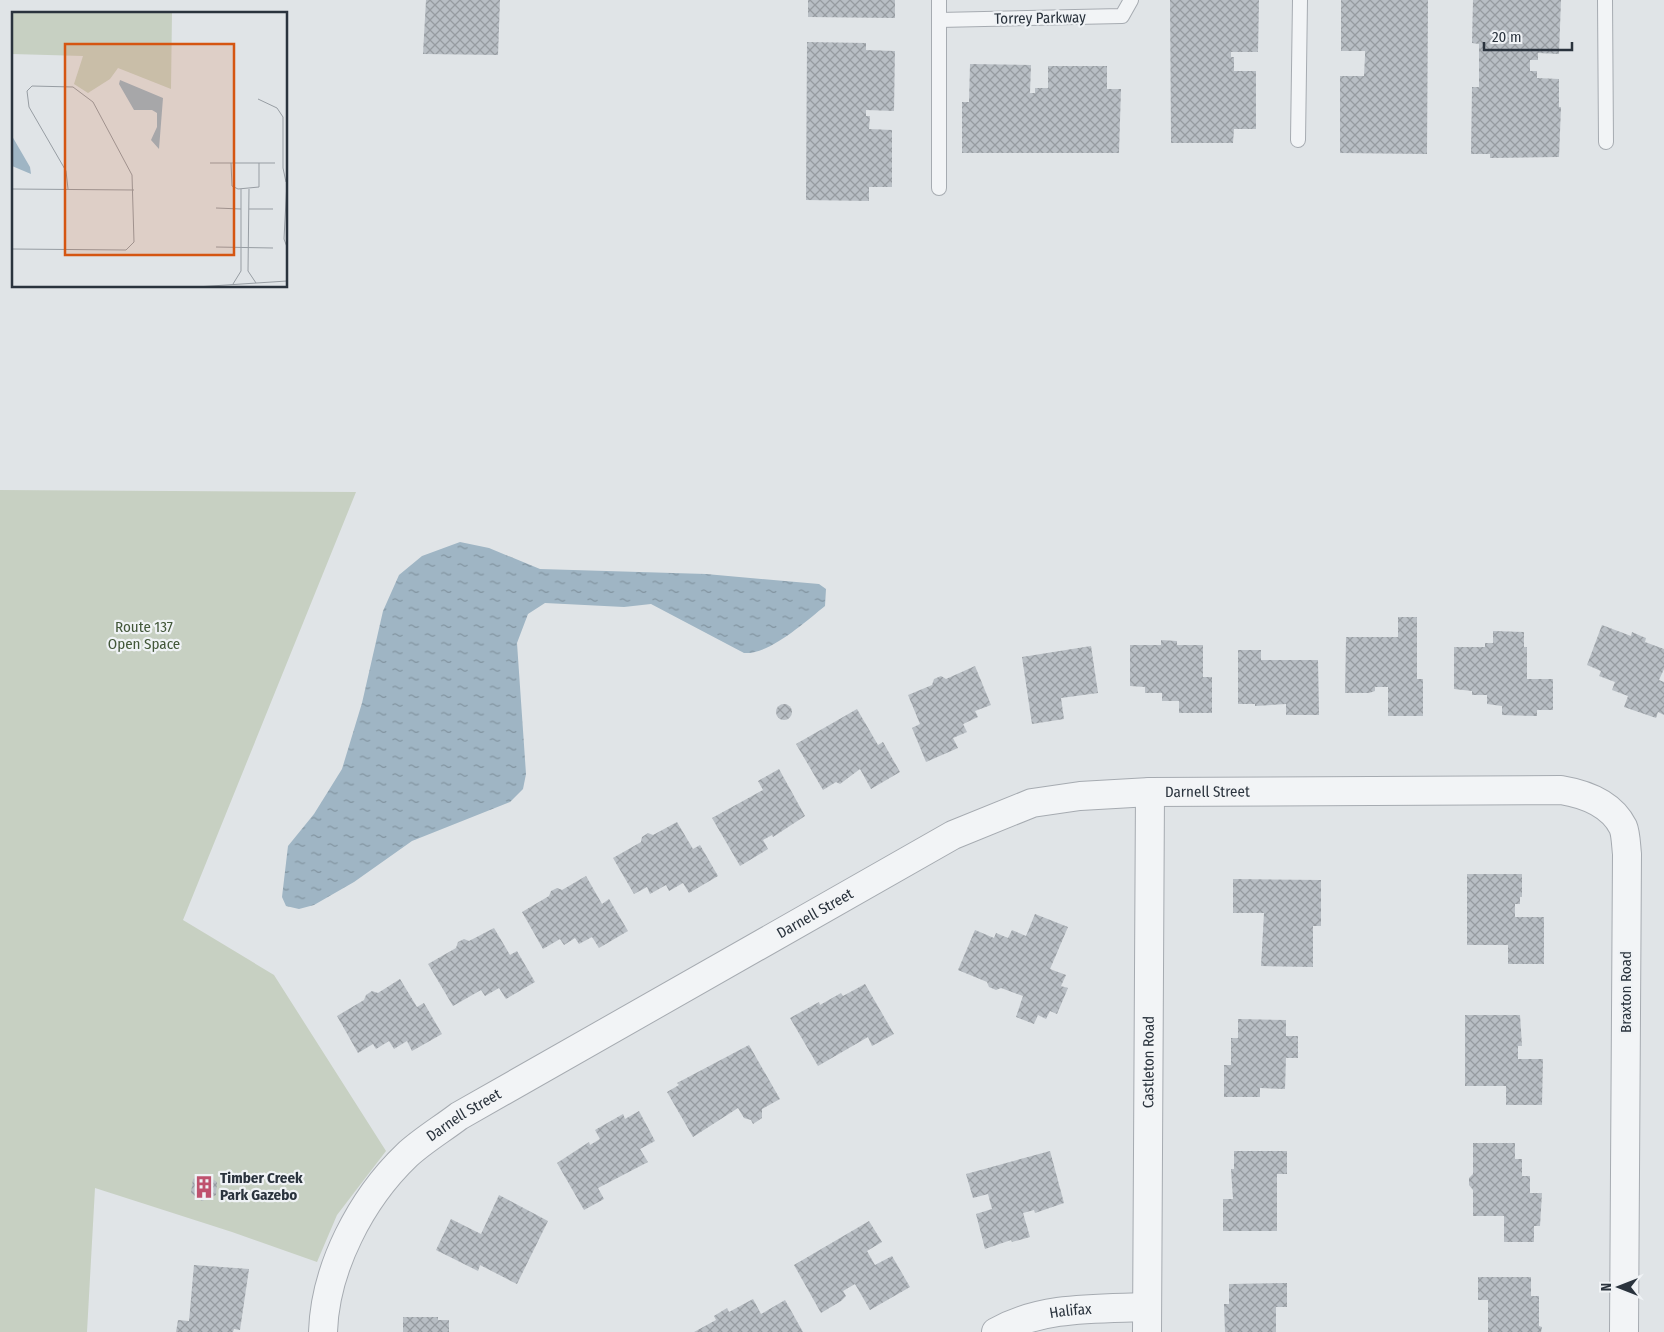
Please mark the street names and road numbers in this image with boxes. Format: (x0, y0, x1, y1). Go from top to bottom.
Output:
street label: Torrey Parkway (994, 8, 1086, 28)
street label: Darnell Street (1165, 783, 1250, 801)
street label: Darnell Street (774, 885, 856, 942)
street label: Braxton Road (1617, 951, 1635, 1033)
street label: Castleton Road (1139, 1016, 1158, 1108)
street label: Darnell Street (423, 1085, 504, 1145)
street label: Halifax (1048, 1300, 1092, 1322)

